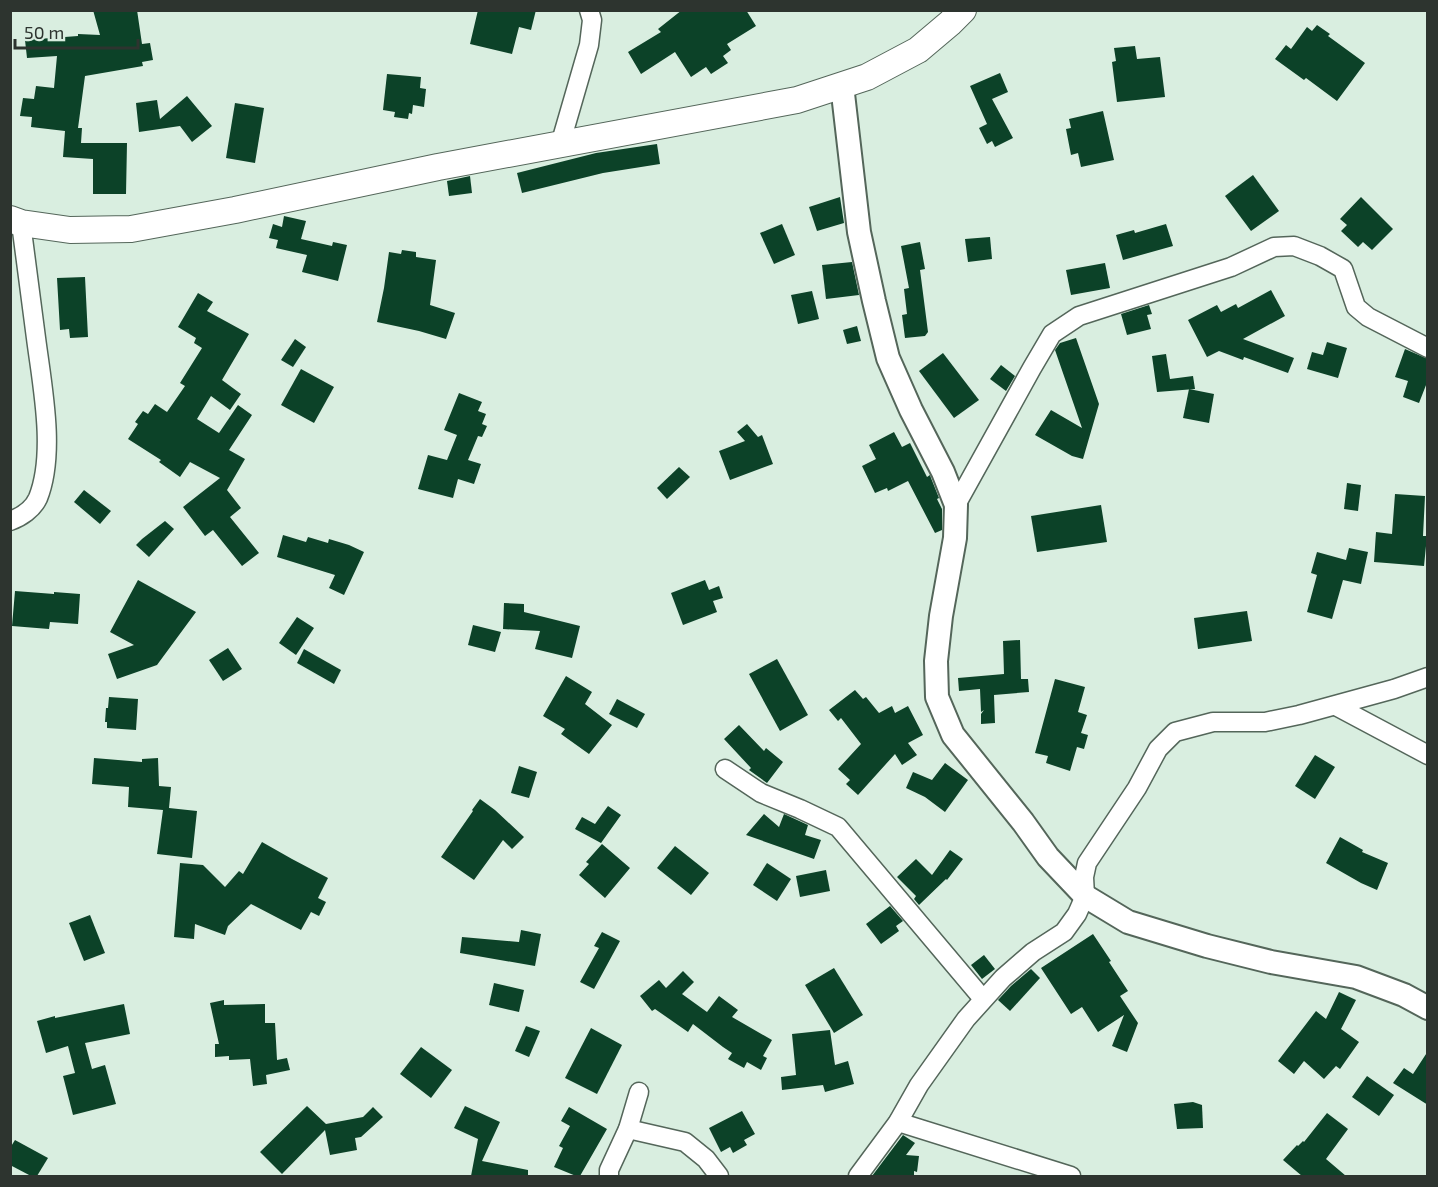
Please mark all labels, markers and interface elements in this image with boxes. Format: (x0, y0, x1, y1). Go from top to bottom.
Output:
scale bar (15, 12, 138, 50)
text: 50 m (24, 21, 64, 43)

